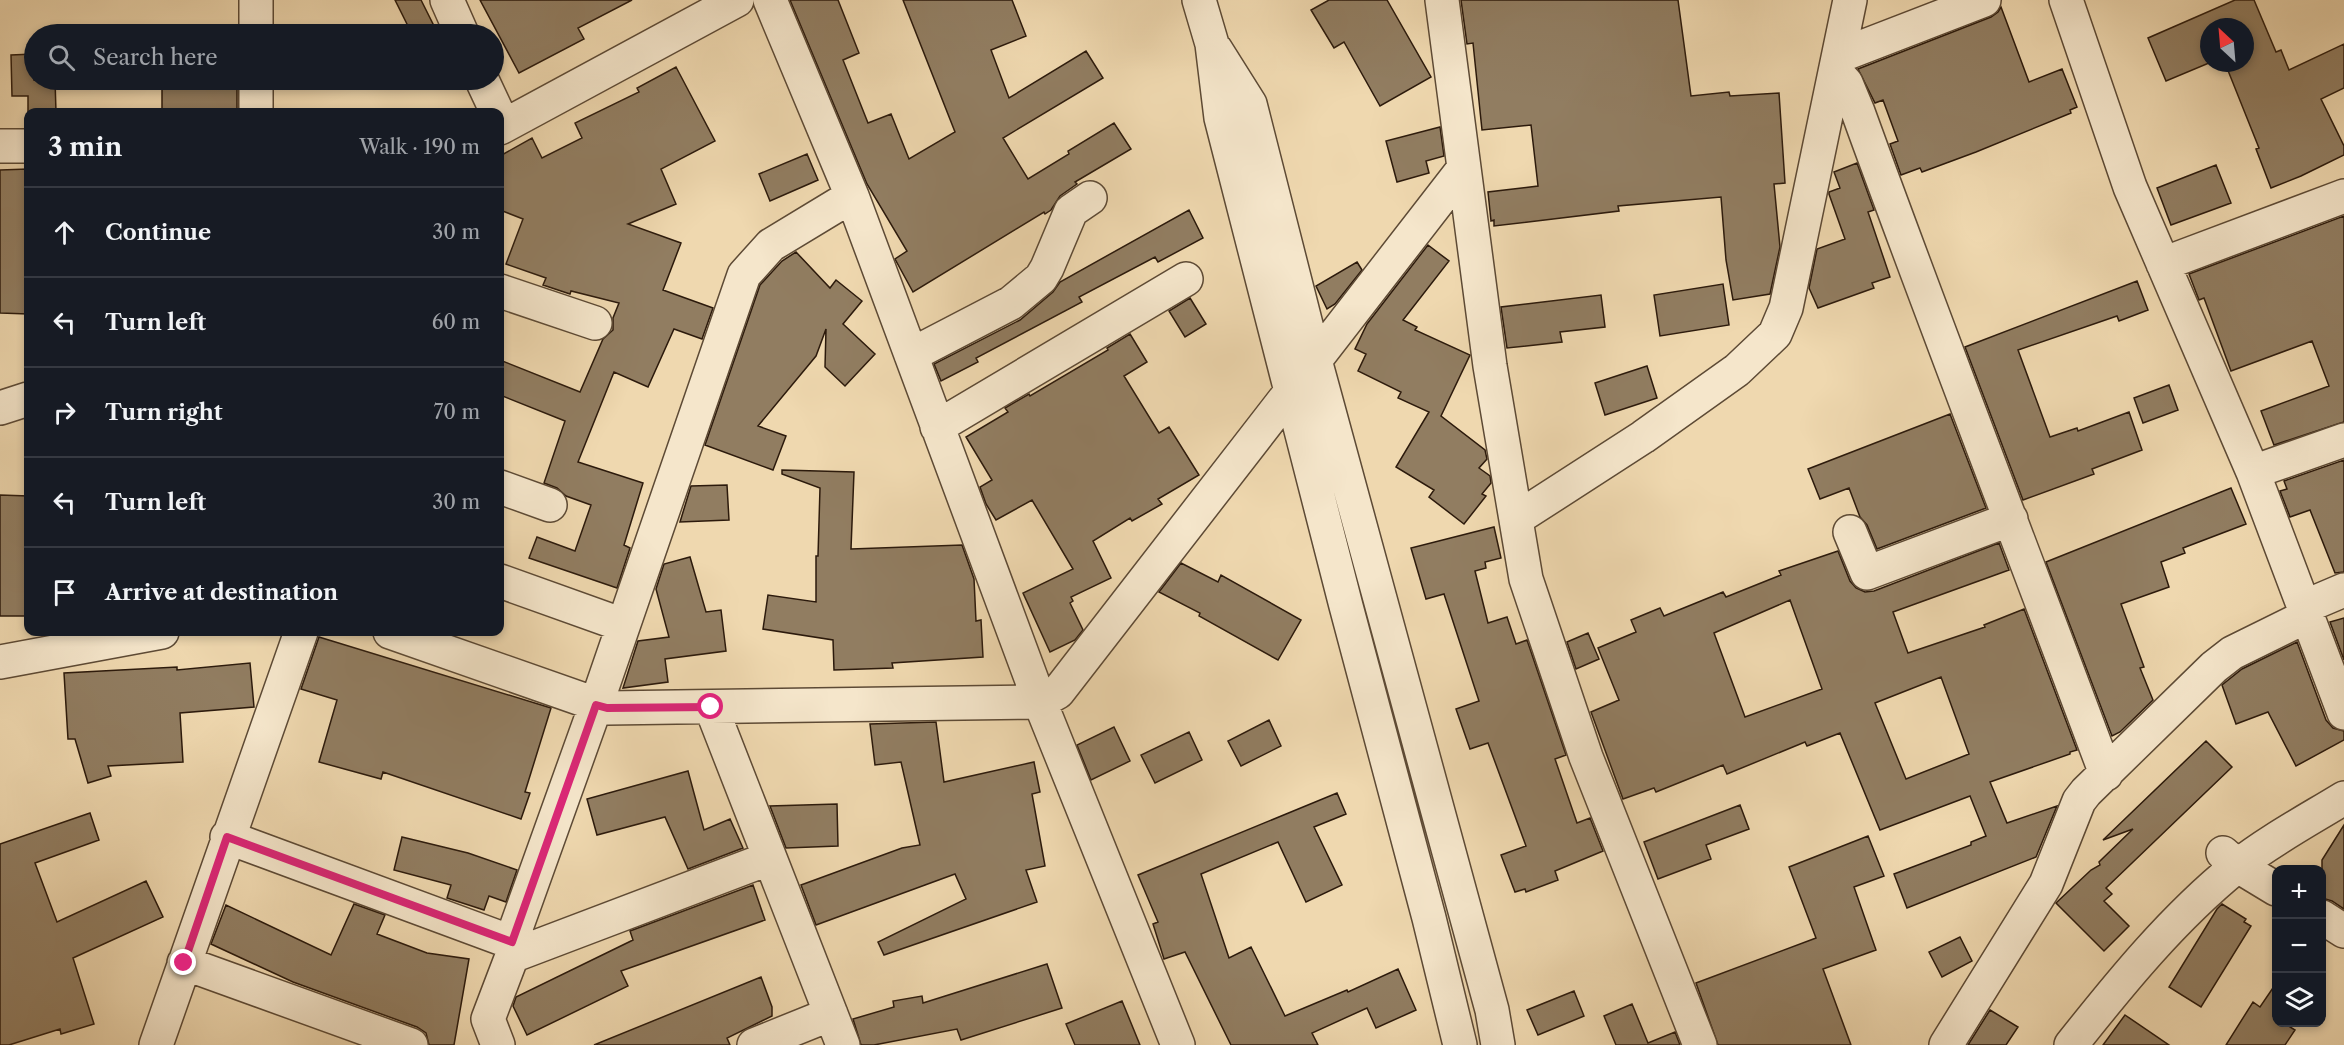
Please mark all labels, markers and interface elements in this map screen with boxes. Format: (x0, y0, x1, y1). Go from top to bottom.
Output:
north arrow (2200, 18, 2254, 72)
search box (24, 24, 504, 90)
icon: search (45, 41, 78, 74)
text: Search here (93, 44, 218, 71)
text: 3 min (48, 131, 122, 163)
text: Walk · 190 m (359, 135, 480, 159)
icon: ahead (48, 216, 81, 249)
text: Continue (105, 219, 211, 246)
text: 30 m (432, 220, 480, 244)
icon: left (48, 306, 81, 339)
text: Turn left (105, 309, 206, 336)
text: 60 m (432, 310, 480, 334)
icon: right (48, 396, 81, 429)
text: Turn right (105, 399, 223, 426)
text: 70 m (434, 400, 480, 424)
icon: left (48, 486, 81, 519)
text: Turn left (105, 489, 206, 516)
text: 30 m (432, 490, 480, 514)
icon: arrive (48, 576, 81, 609)
text: Arrive at destination (105, 579, 338, 606)
route start (697, 693, 723, 719)
map controls (2272, 865, 2326, 1027)
button: + (2272, 865, 2326, 919)
button: − (2272, 919, 2326, 973)
route end (170, 949, 196, 975)
button: layers (2272, 973, 2326, 1027)

